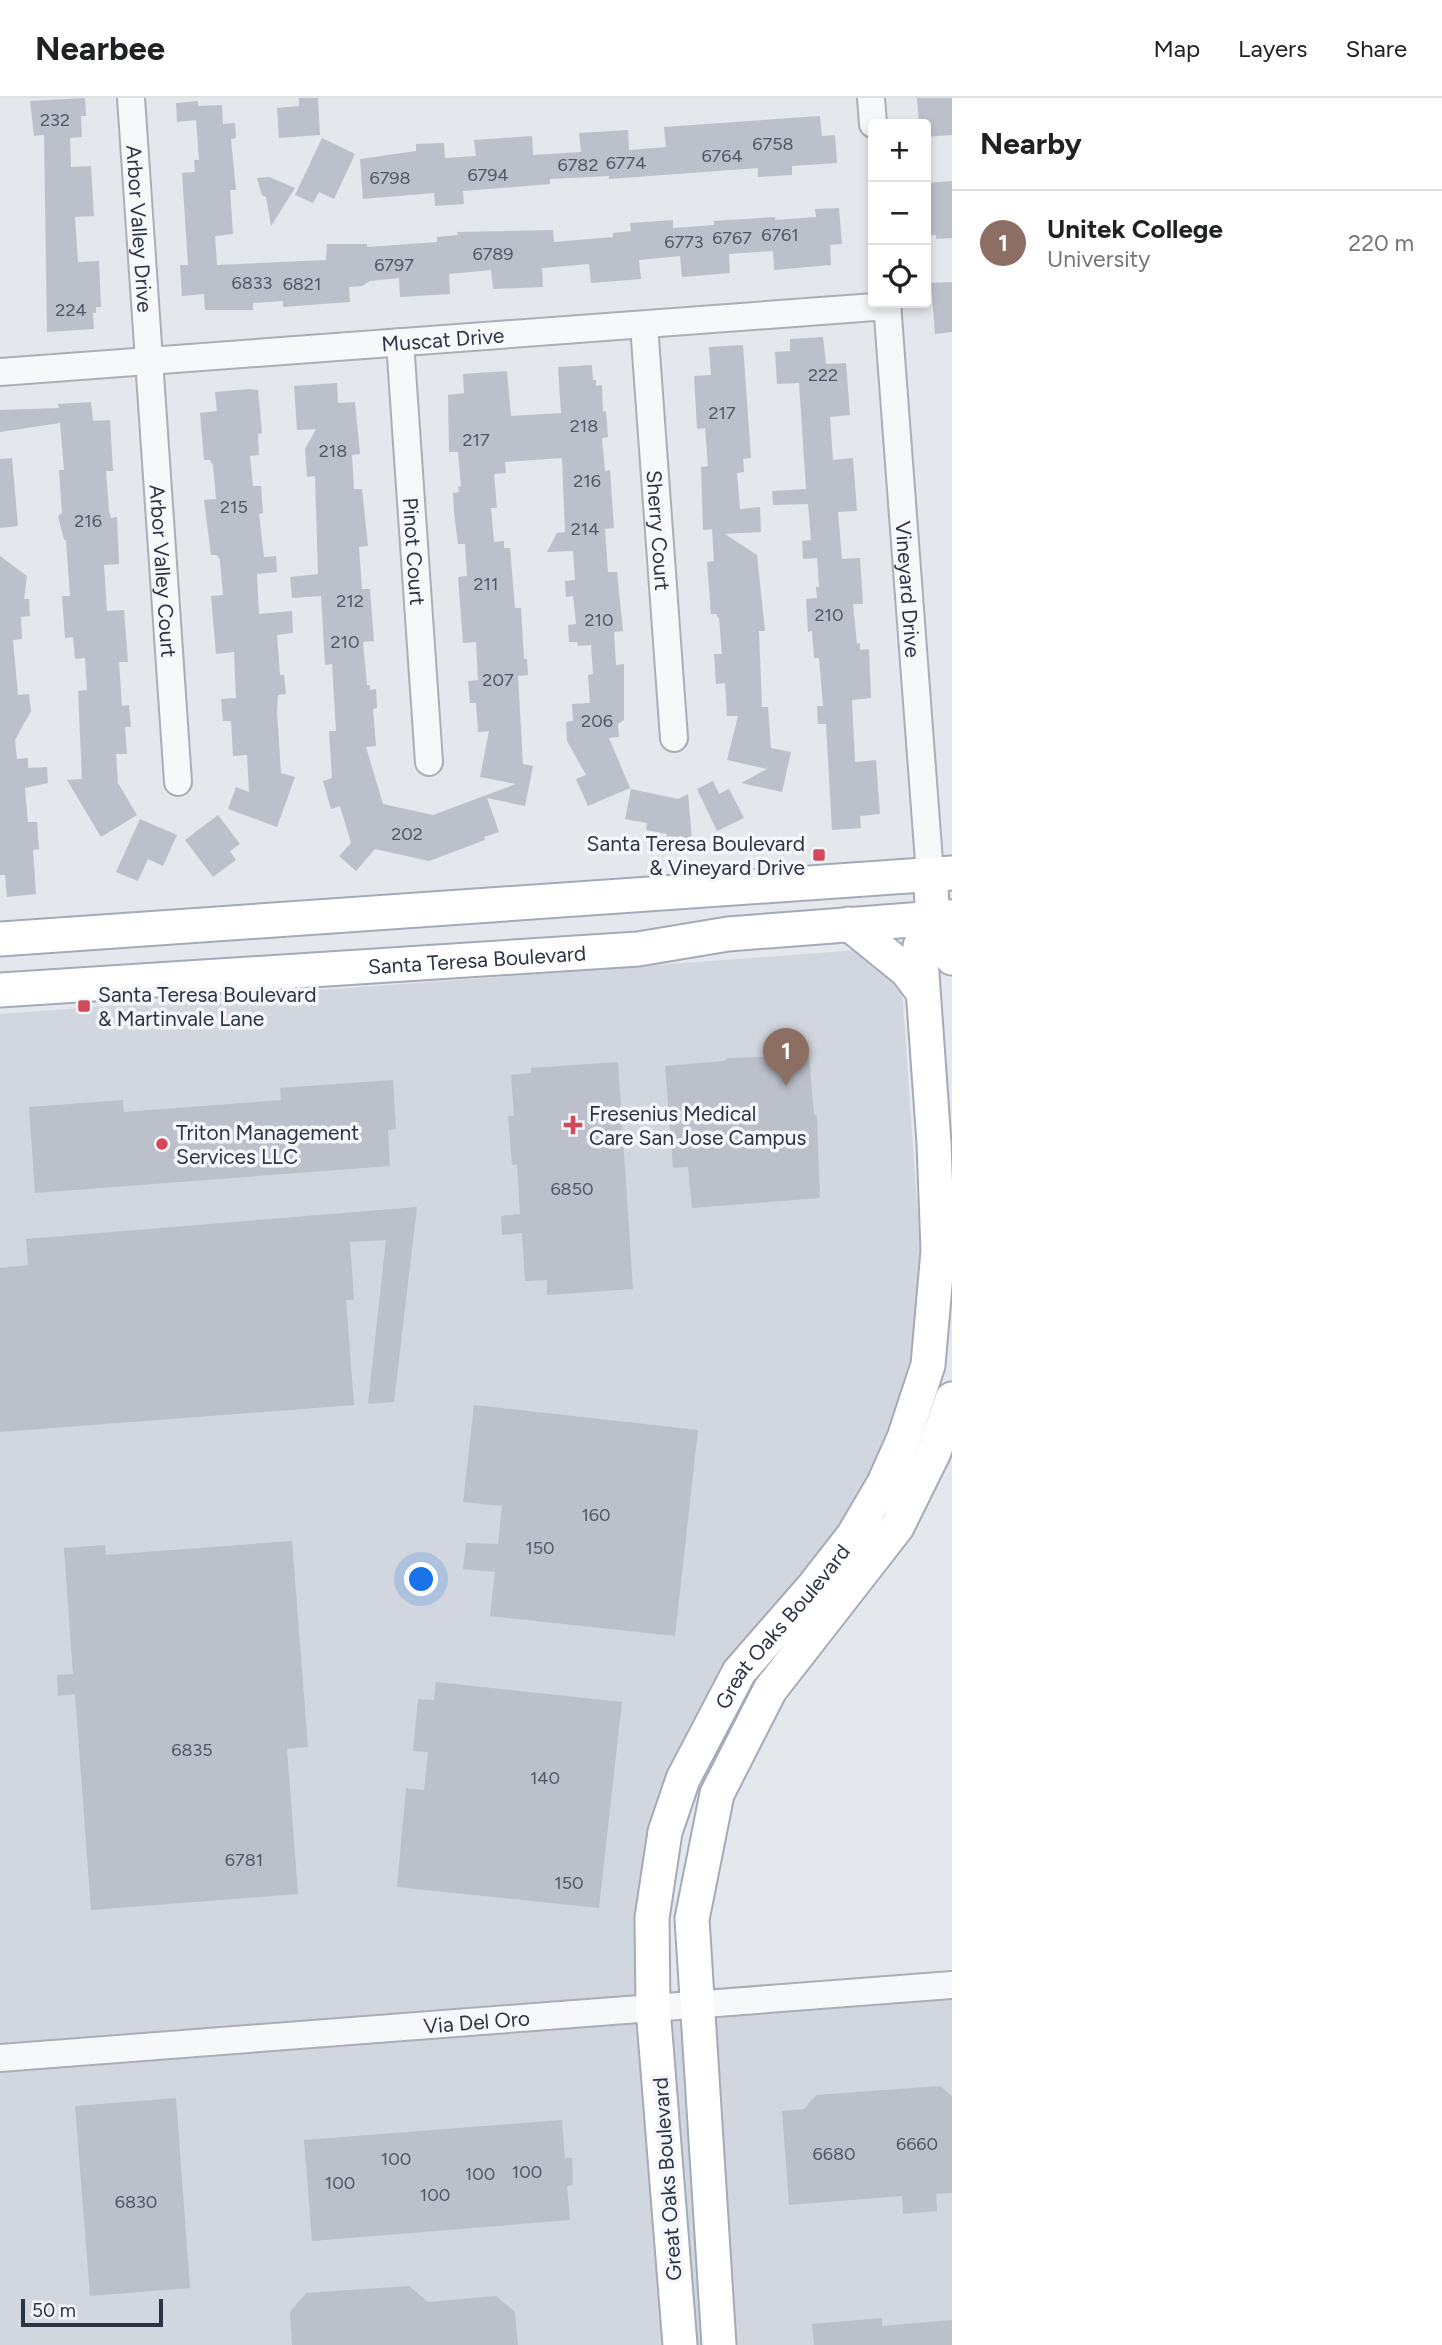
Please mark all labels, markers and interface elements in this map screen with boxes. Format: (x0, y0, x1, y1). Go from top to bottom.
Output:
text: Nearbee (35, 29, 165, 68)
text: Map (1153, 34, 1200, 63)
text: Layers (1238, 34, 1307, 63)
text: Share (1345, 34, 1407, 63)
house number: 232 (40, 109, 70, 131)
map controls (868, 119, 931, 308)
button: + (868, 119, 931, 182)
text: Nearby (980, 125, 1082, 162)
house number: 6758 (752, 133, 794, 155)
street label: Arbor Valley Drive (122, 144, 158, 313)
house number: 6764 (701, 145, 743, 167)
house number: 6774 (606, 152, 646, 174)
house number: 6782 (558, 154, 598, 176)
house number: 6794 (467, 164, 509, 186)
house number: 6798 (369, 167, 411, 189)
button: − (868, 182, 931, 245)
text: Unitek College (1047, 213, 1223, 245)
house number: 6761 (761, 224, 799, 246)
house number: 6767 (712, 227, 752, 249)
text: 1 (998, 229, 1008, 257)
text: 220 m (1348, 229, 1414, 257)
house number: 6773 (664, 231, 704, 253)
house number: 6789 (472, 243, 514, 265)
button: locate (868, 245, 931, 308)
text: University (1047, 245, 1150, 273)
house number: 6797 (374, 254, 414, 276)
house number: 6833 (232, 272, 272, 294)
house number: 6821 (283, 273, 321, 295)
house number: 224 (55, 299, 87, 321)
street label: Muscat Drive (380, 322, 505, 356)
house number: 222 (808, 364, 838, 386)
house number: 217 (708, 402, 736, 424)
house number: 218 (570, 415, 598, 437)
house number: 217 (462, 429, 490, 451)
house number: 218 (319, 440, 347, 462)
street label: Sherry Court (642, 469, 676, 592)
house number: 216 (573, 470, 601, 492)
street label: Arbor Valley Court (145, 484, 182, 658)
house number: 215 (220, 496, 248, 518)
street label: Pinot Court (398, 497, 431, 606)
house number: 216 (74, 510, 102, 532)
house number: 214 (571, 518, 599, 540)
street label: Vineyard Drive (891, 520, 926, 658)
house number: 211 (474, 573, 498, 595)
house number: 212 (336, 590, 364, 612)
house number: 210 (814, 604, 844, 626)
house number: 210 (584, 609, 614, 631)
house number: 210 (330, 631, 360, 653)
house number: 207 (482, 669, 514, 691)
house number: 206 (581, 710, 613, 732)
house number: 202 (391, 823, 423, 845)
place label: Santa Teresa Boulevard & Vineyard Drive (587, 831, 805, 880)
marker: Santa Teresa Boulevard & Vineyard Drive (811, 847, 827, 863)
street label: Santa Teresa Boulevard (367, 940, 587, 979)
place label: Santa Teresa Boulevard & Martinvale Lane (98, 982, 316, 1031)
marker: Santa Teresa Boulevard & Martinvale Lane (76, 998, 92, 1014)
pin: 1 (763, 1028, 809, 1086)
place label: Fresenius Medical Care San Jose Campus (589, 1101, 806, 1150)
marker: Fresenius Medical Care San Jose Campus (563, 1115, 583, 1135)
place label: Triton Management Services LLC (176, 1120, 359, 1169)
marker: Triton Management Services LLC (154, 1136, 170, 1152)
house number: 6850 (550, 1178, 594, 1200)
house number: 160 (581, 1504, 611, 1526)
house number: 150 (525, 1537, 555, 1559)
street label: Great Oaks Boulevard (709, 1539, 855, 1713)
your location (404, 1562, 438, 1596)
house number: 6835 (171, 1739, 213, 1761)
house number: 140 (530, 1767, 560, 1789)
house number: 6781 (225, 1849, 263, 1871)
house number: 150 (554, 1872, 584, 1894)
street label: Via Del Oro (422, 2005, 531, 2038)
street label: Great Oaks Boulevard (647, 2076, 687, 2282)
house number: 6660 (896, 2133, 938, 2155)
house number: 6680 (813, 2143, 855, 2165)
house number: 100 (381, 2148, 411, 2170)
house number: 100 (512, 2161, 542, 2183)
house number: 100 (465, 2163, 495, 2185)
house number: 100 (325, 2172, 355, 2194)
house number: 100 (420, 2184, 450, 2206)
house number: 6830 (115, 2191, 157, 2213)
scale bar (21, 2296, 163, 2328)
text: 50 m (32, 2299, 76, 2322)

